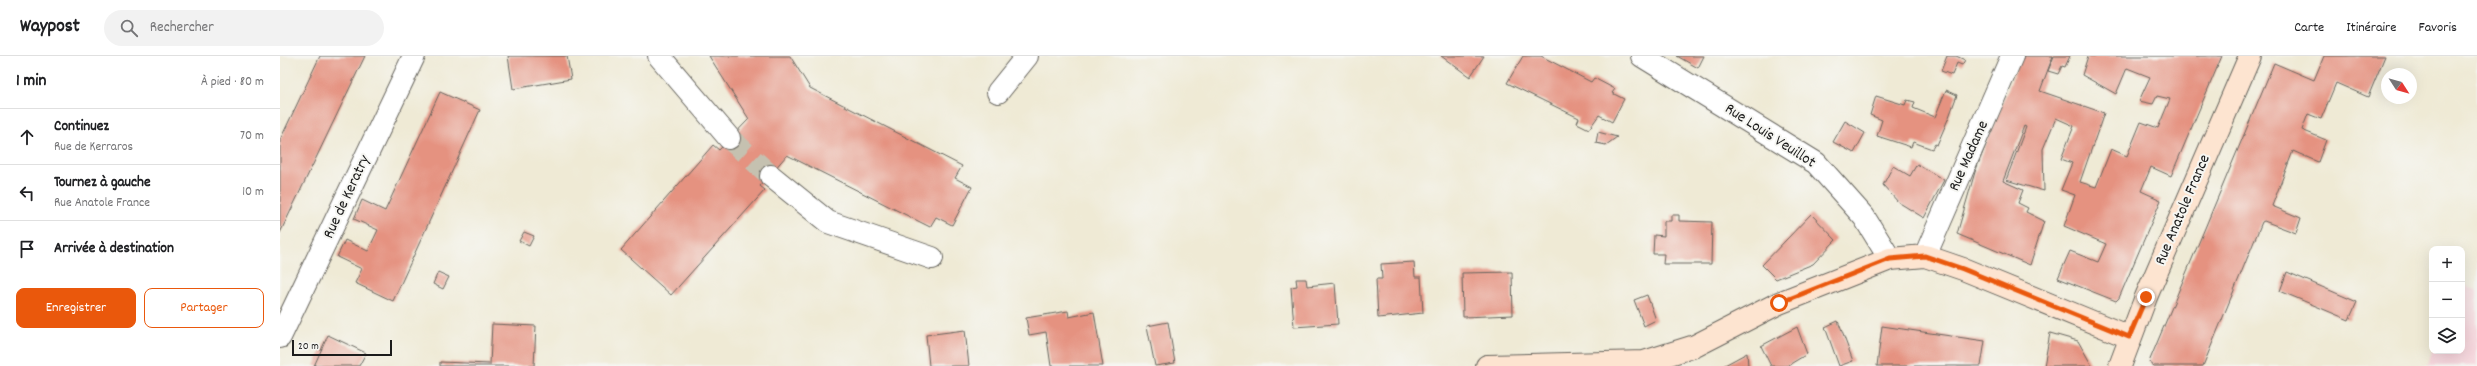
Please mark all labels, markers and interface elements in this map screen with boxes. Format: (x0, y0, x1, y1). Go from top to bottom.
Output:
search box (104, 10, 384, 46)
text: Waypost (20, 14, 80, 41)
icon: search (118, 17, 140, 39)
text: Rechercher (150, 17, 214, 39)
text: Carte (2294, 18, 2324, 38)
text: Itinéraire (2346, 18, 2396, 38)
text: Favoris (2418, 18, 2457, 38)
north arrow (2381, 68, 2417, 104)
text: 1 min (16, 70, 46, 94)
text: À pied · 80 m (201, 73, 264, 92)
street label: Rue Louis Veuillot (1720, 98, 1820, 174)
text: Continuez (54, 116, 109, 138)
street label: Rue Madame (1943, 117, 1995, 195)
icon: ahead (16, 126, 38, 148)
text: 70 m (240, 127, 264, 146)
text: Rue de Kerraros (54, 138, 133, 157)
street label: Rue de Keratry (318, 151, 377, 243)
street label: Rue Anatole France (2149, 151, 2217, 269)
text: Tournez à gauche (54, 172, 151, 194)
icon: left (16, 182, 38, 204)
text: 10 m (242, 183, 264, 202)
text: Rue Anatole France (54, 194, 150, 213)
icon: arrive (16, 238, 38, 260)
text: Arrivée à destination (54, 238, 174, 260)
map controls (2429, 246, 2465, 354)
button: + (2429, 246, 2465, 282)
button: − (2429, 282, 2465, 318)
button: Enregistrer (16, 288, 136, 328)
button: Partager (144, 288, 264, 328)
route end (2137, 288, 2155, 306)
route start (1770, 294, 1788, 312)
button: layers (2429, 318, 2465, 354)
scale bar (292, 338, 392, 357)
text: 20 m (298, 339, 319, 355)

